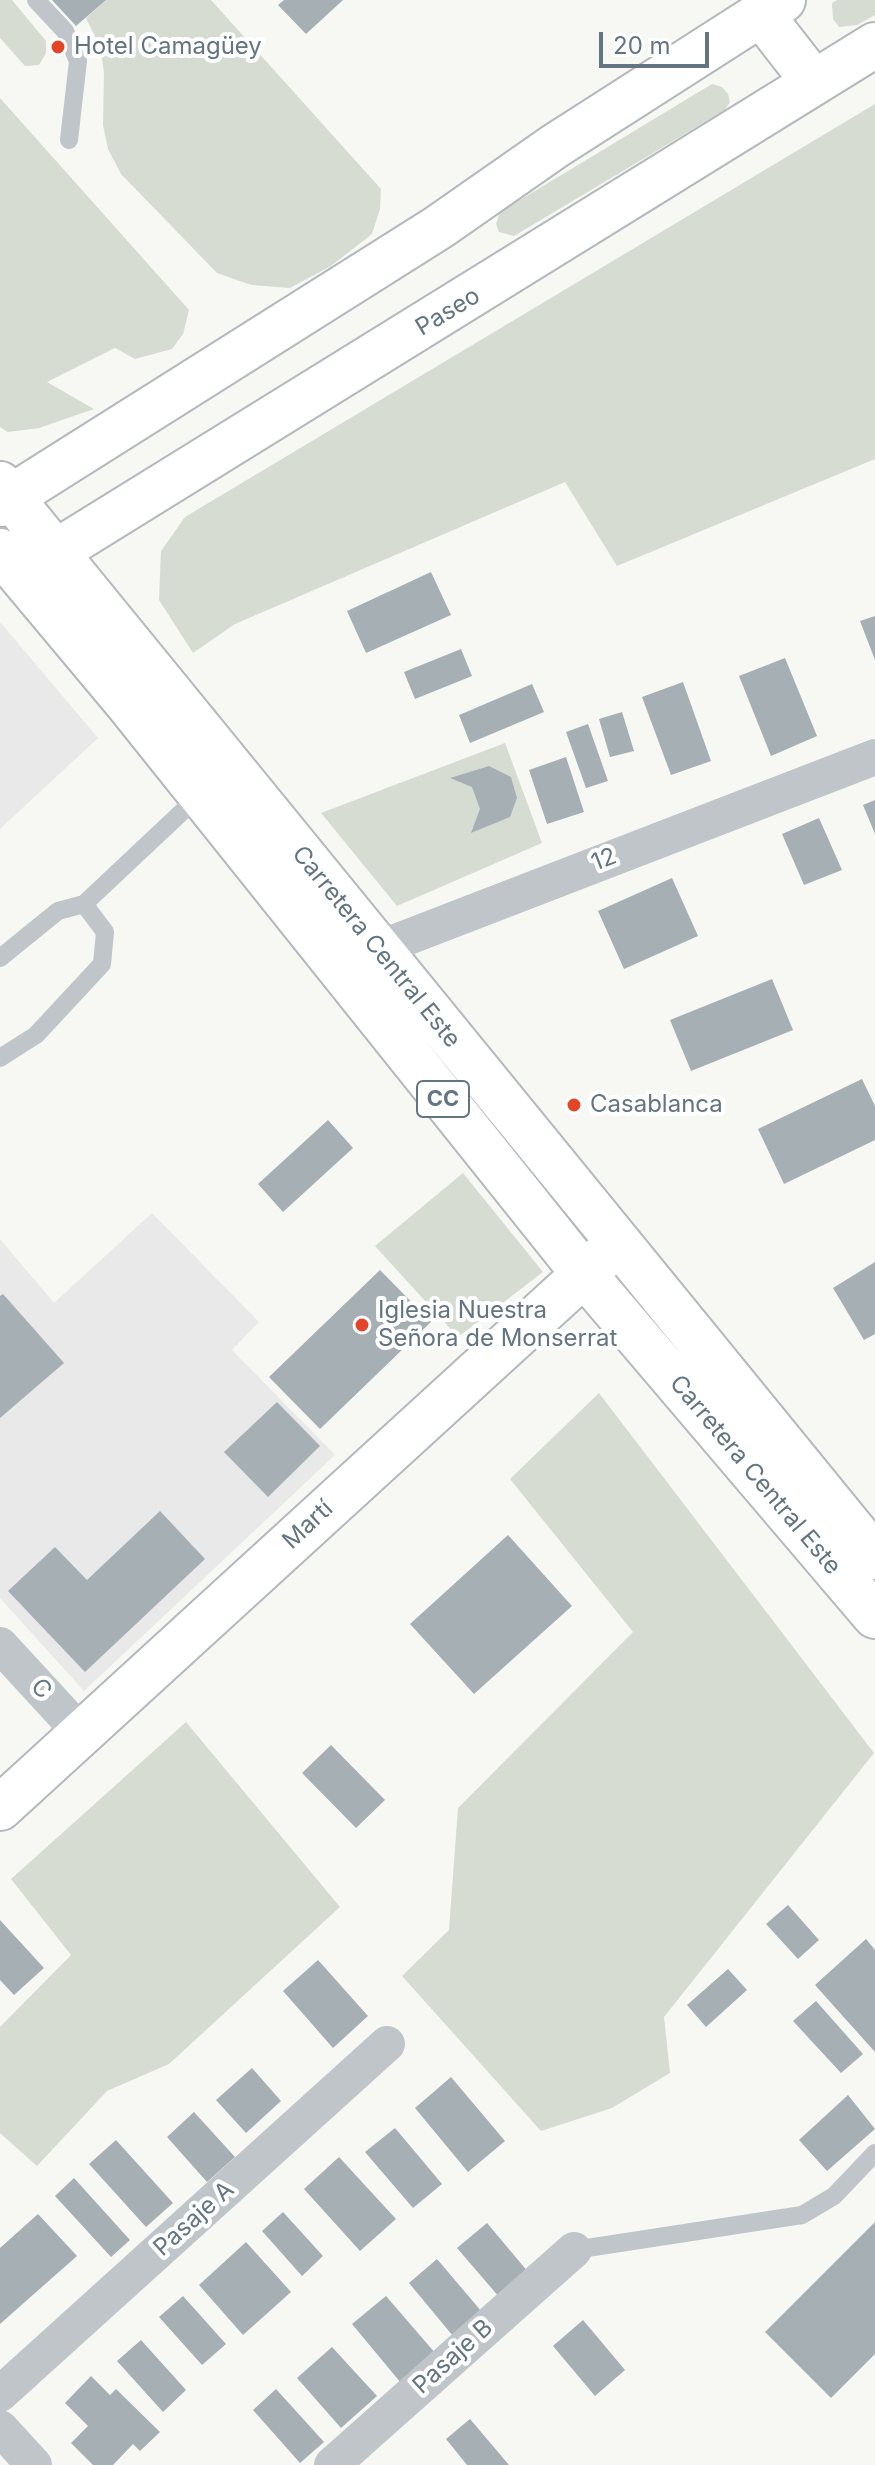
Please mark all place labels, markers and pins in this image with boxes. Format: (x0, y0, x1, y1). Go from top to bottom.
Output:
place label: Hotel Camagüey (74, 33, 262, 61)
marker: Hotel Camagüey (49, 38, 67, 56)
place label: Casablanca (590, 1091, 723, 1119)
marker: Casablanca (565, 1096, 583, 1114)
place label: Iglesia Nuestra Señora de Monserrat (378, 1297, 617, 1353)
marker: Iglesia Nuestra Señora de Monserrat (353, 1316, 371, 1334)

